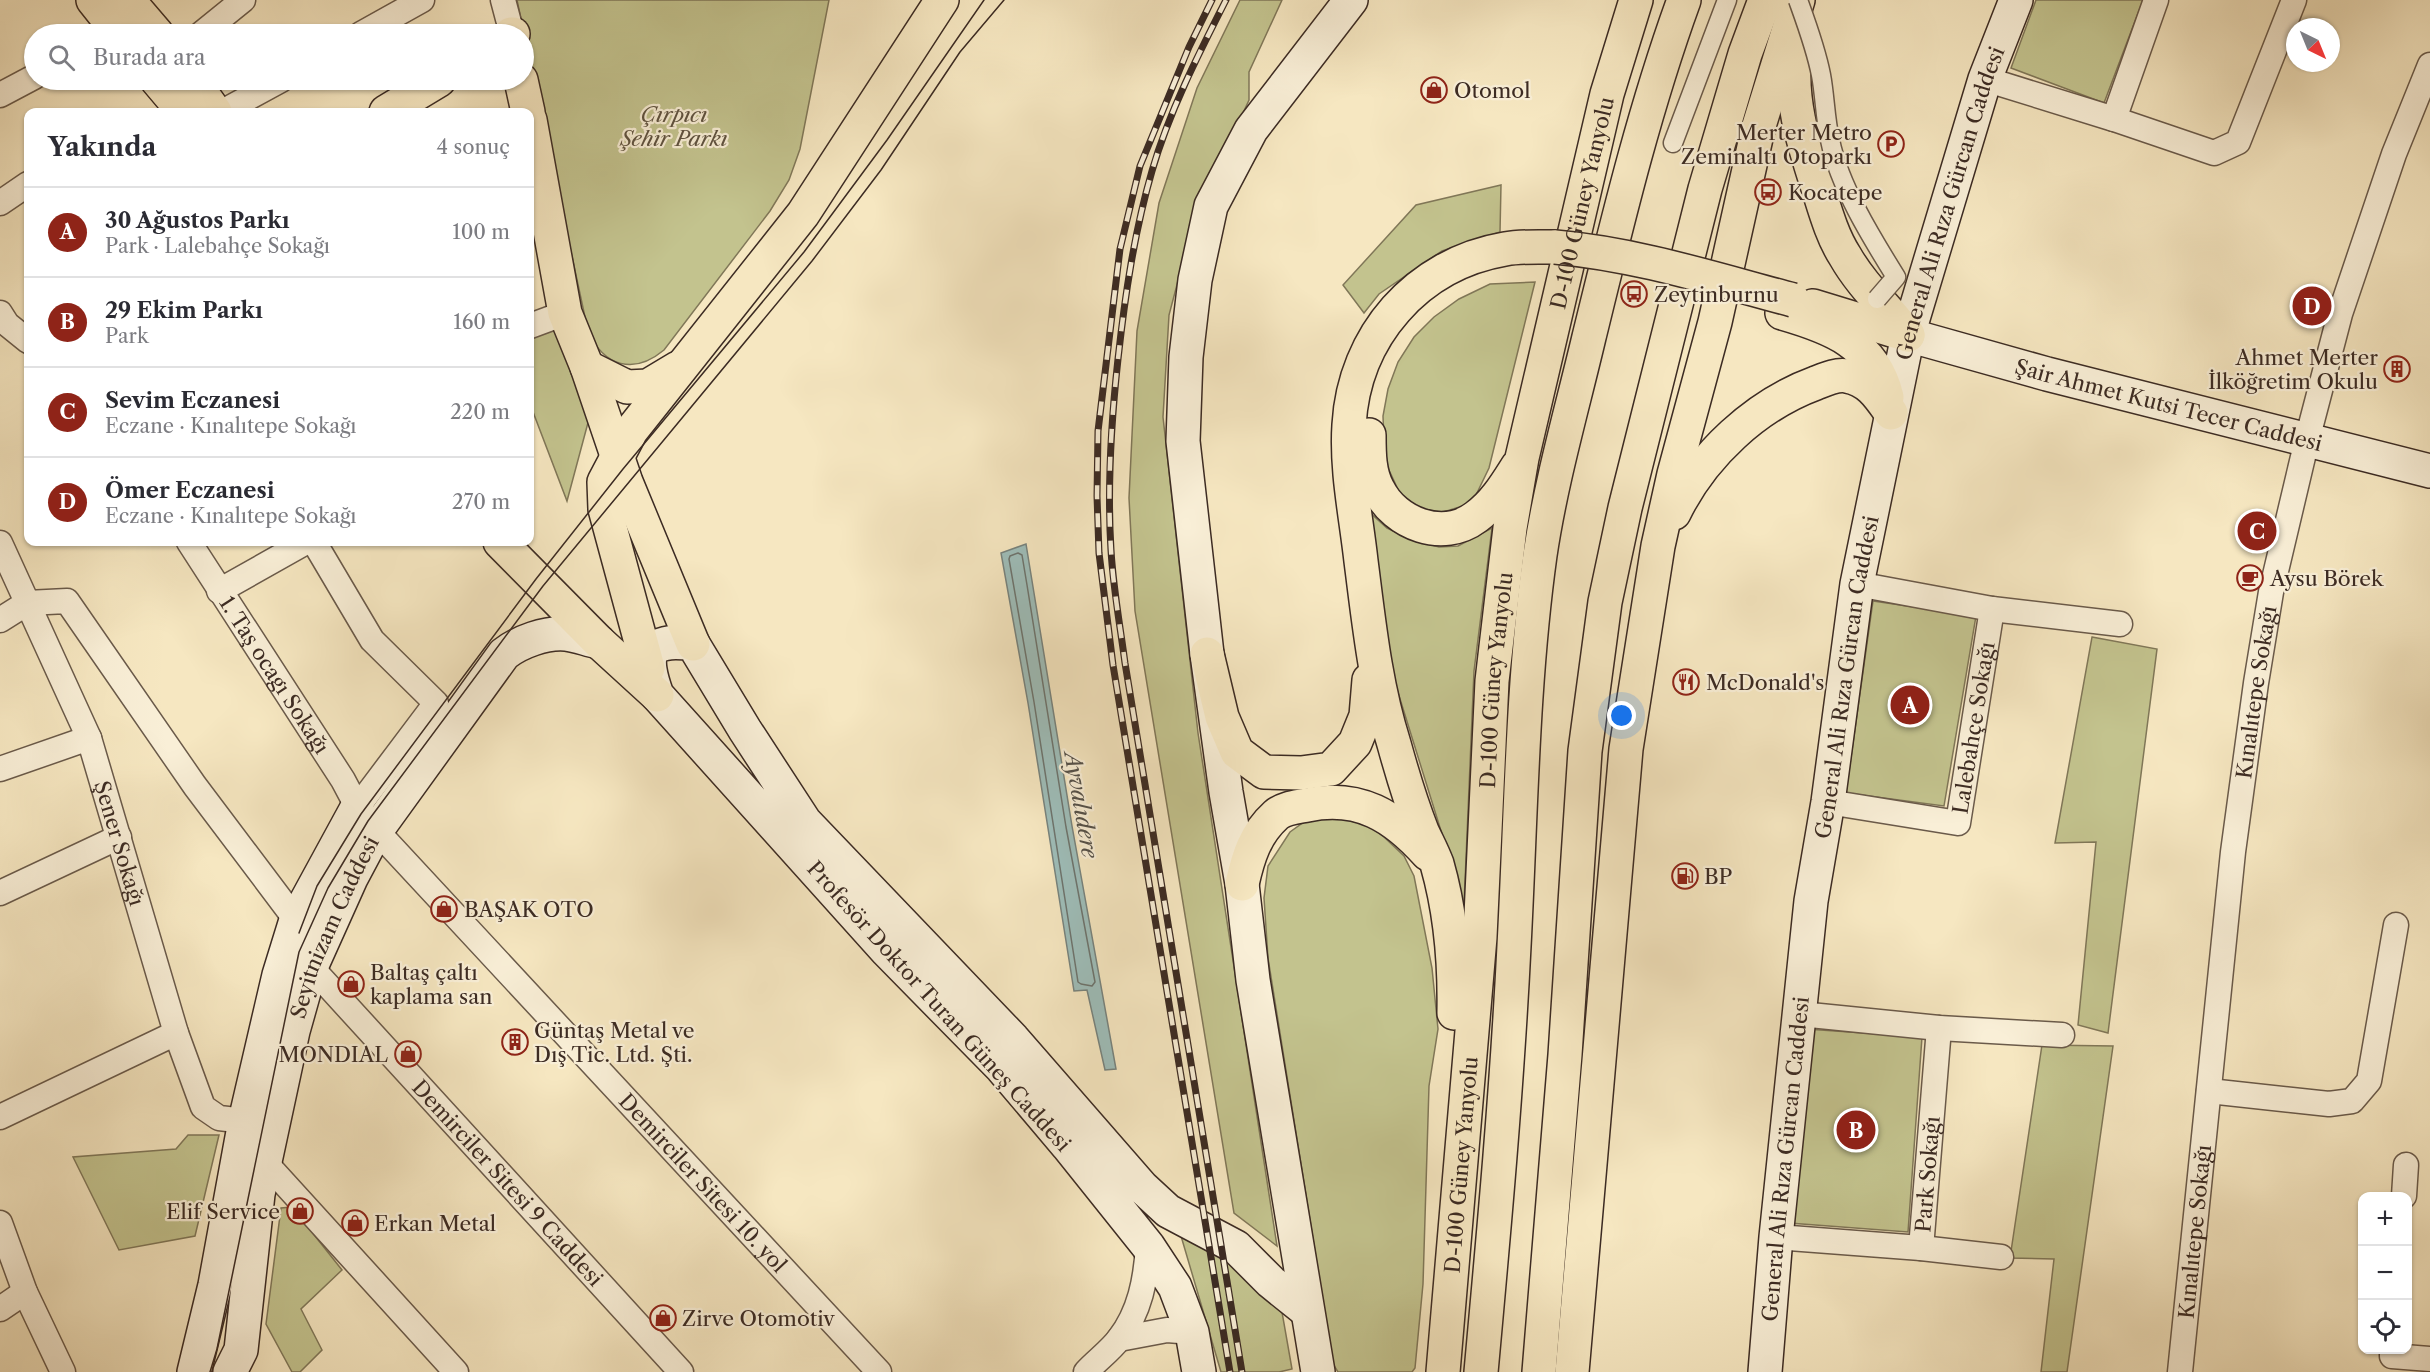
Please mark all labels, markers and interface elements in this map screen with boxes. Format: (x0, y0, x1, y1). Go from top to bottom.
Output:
north arrow (2286, 18, 2340, 72)
search box (24, 24, 534, 90)
icon: search (45, 41, 78, 74)
street label: General Ali Rıza Gürcan Caddesi (1891, 43, 2009, 362)
text: Burada ara (93, 44, 206, 71)
shop icon: Otomol (1419, 75, 1449, 105)
place label: Otomol (1454, 78, 1530, 103)
street label: D-100 Güney Yanyolu (1545, 94, 1618, 311)
park label: Çırpıcı Şehir Parkı (618, 102, 728, 151)
place label: Merter Metro Zeminaltı Otoparkı (1681, 120, 1872, 169)
parking icon: Merter Metro Zeminaltı Otoparkı (1876, 129, 1906, 159)
text: Yakında (48, 131, 157, 163)
text: 4 sonuç (437, 135, 510, 159)
bus stop icon: Kocatepe (1753, 177, 1783, 207)
place label: Kocatepe (1788, 180, 1882, 205)
text: 30 Ağustos Parkı (105, 207, 290, 234)
text: A (60, 220, 75, 244)
text: 100 m (452, 220, 510, 244)
text: Park · Lalebahçe Sokağı (105, 234, 330, 258)
bus stop icon: Zeytinburnu (1619, 279, 1649, 309)
place label: Zeytinburnu (1654, 282, 1779, 307)
pin: D (2292, 284, 2332, 328)
text: 29 Ekim Parkı (105, 297, 263, 324)
text: B (60, 310, 75, 334)
text: 160 m (453, 310, 510, 334)
text: Park (105, 324, 148, 348)
place label: Ahmet Merter İlköğretim Okulu (2208, 345, 2378, 394)
street label: Şair Ahmet Kutsi Tecer Caddesi (2012, 353, 2325, 456)
building icon: Ahmet Merter İlköğretim Okulu (2382, 354, 2412, 384)
text: Sevim Eczanesi (105, 387, 280, 414)
text: C (59, 400, 76, 424)
text: 220 m (450, 400, 510, 424)
text: Eczane · Kınalıtepe Sokağı (105, 414, 356, 438)
text: Ömer Eczanesi (105, 477, 275, 504)
text: D (59, 490, 76, 514)
text: 270 m (452, 490, 510, 514)
text: Eczane · Kınalıtepe Sokağı (105, 504, 356, 528)
pin: C (2238, 508, 2276, 554)
street label: General Ali Rıza Gürcan Caddesi (1809, 513, 1883, 841)
cafe icon: Aysu Börek (2235, 563, 2265, 593)
place label: Aysu Börek (2269, 566, 2384, 591)
street label: D-100 Güney Yanyolu (1474, 570, 1517, 789)
street label: 1. Taş ocagı Sokağı (215, 591, 335, 758)
street label: Kınalıtepe Sokağı (2231, 604, 2281, 780)
street label: Lalebahçe Sokağı (1947, 640, 1999, 816)
restaurant icon: McDonald's (1671, 667, 1701, 697)
place label: McDonald's (1706, 670, 1824, 695)
pin: A (1890, 682, 1930, 728)
your location (1607, 701, 1636, 730)
water label: Ayvalıdere (1058, 747, 1104, 862)
street label: Şener Sokağı (90, 778, 150, 909)
street label: Seyitnizam Caddesi (285, 832, 384, 1021)
street label: Profesör Doktor Turan Güneş Caddesi (802, 856, 1076, 1156)
fuel station icon: BP (1670, 861, 1700, 891)
place label: BP (1704, 864, 1733, 889)
shop icon: BAŞAK OTO (429, 894, 459, 924)
place label: BAŞAK OTO (464, 897, 594, 922)
place label: Baltaş çaltı kaplama san (370, 960, 492, 1009)
shop icon: Baltaş çaltı kaplama san (336, 969, 366, 999)
street label: General Ali Rıza Gürcan Caddesi (1757, 995, 1813, 1322)
place label: Güntaş Metal ve Dış Tic. Ltd. Şti. (534, 1018, 695, 1067)
building icon: Güntaş Metal ve Dış Tic. Ltd. Şti. (500, 1027, 530, 1057)
shop icon: MONDIAL (393, 1039, 423, 1069)
place label: MONDIAL (278, 1042, 388, 1067)
street label: D-100 Güney Yanyolu (1439, 1055, 1482, 1274)
street label: Demirciler Sitesi 9 Caddesi (408, 1074, 608, 1291)
street label: Demirciler Sitesi 10. yol (614, 1088, 792, 1277)
pin: B (1836, 1108, 1876, 1152)
street label: Park Sokağı (1910, 1115, 1944, 1233)
street label: Kınalıtepe Sokağı (2173, 1144, 2216, 1320)
map controls (2358, 1192, 2412, 1354)
button: + (2358, 1192, 2412, 1246)
shop icon: Elif Service (285, 1196, 315, 1226)
place label: Elif Service (166, 1199, 280, 1224)
shop icon: Erkan Metal (340, 1208, 370, 1238)
place label: Erkan Metal (374, 1211, 496, 1236)
button: − (2358, 1246, 2412, 1300)
button: locate (2358, 1300, 2412, 1354)
shop icon: Zirve Otomotiv (648, 1303, 678, 1333)
place label: Zirve Otomotiv (682, 1306, 835, 1331)

